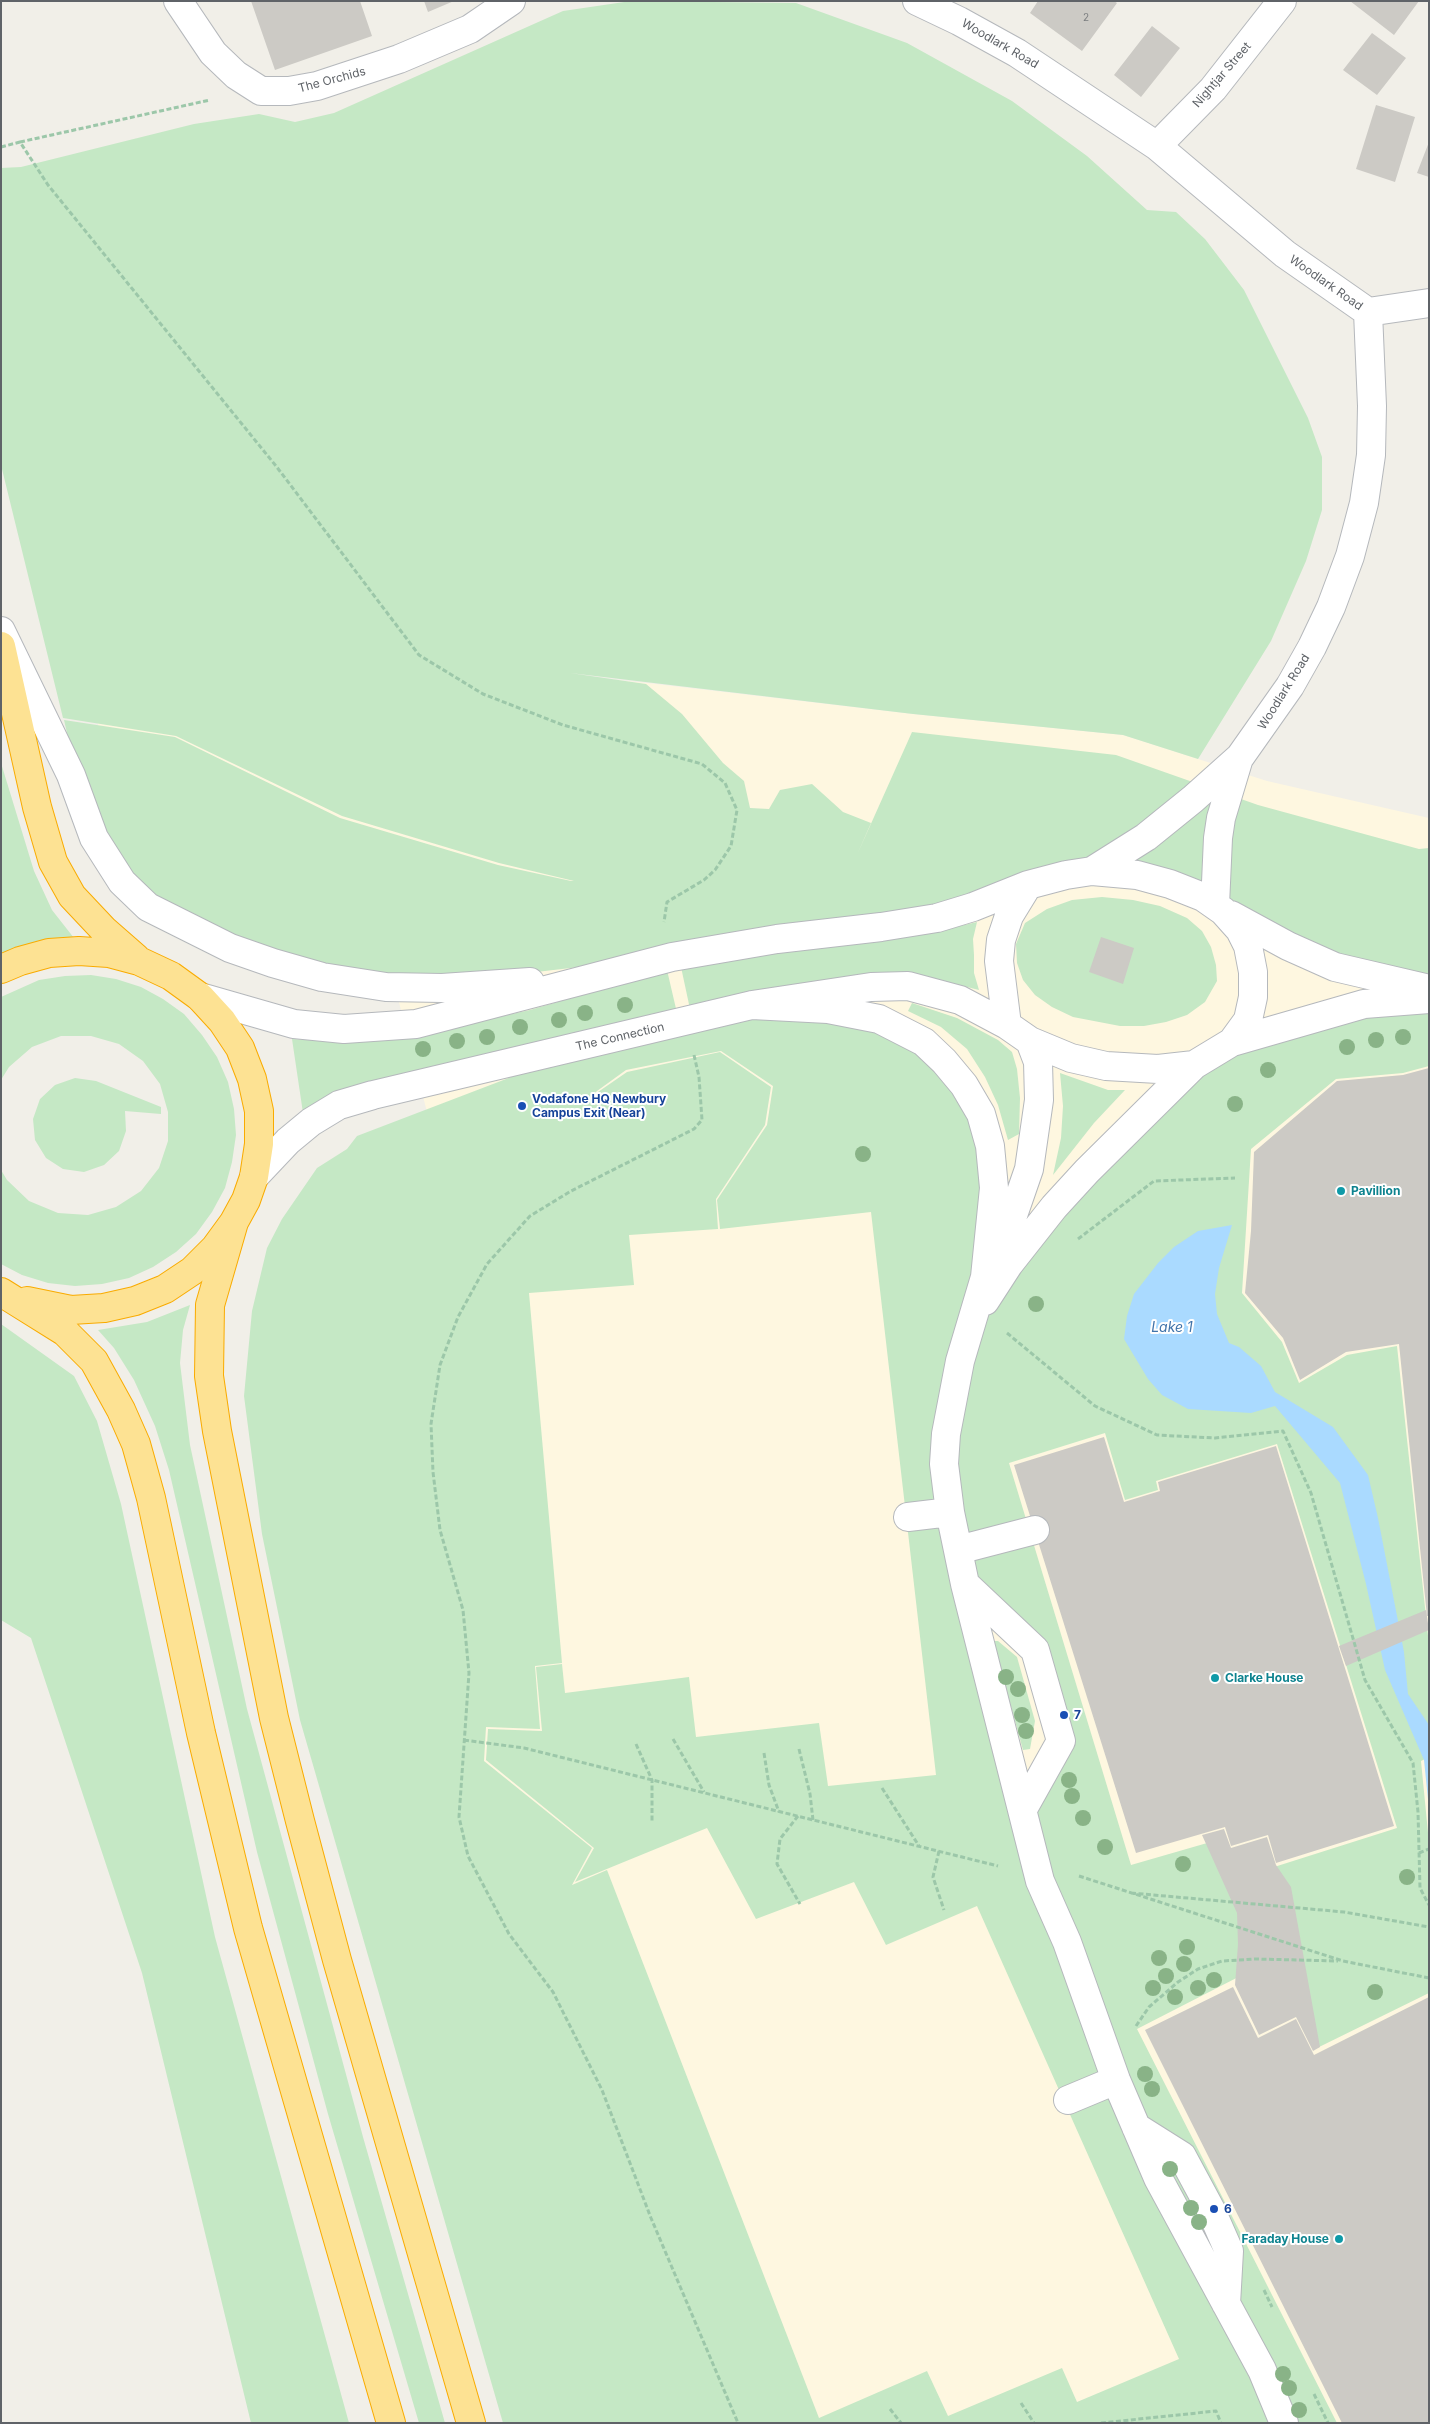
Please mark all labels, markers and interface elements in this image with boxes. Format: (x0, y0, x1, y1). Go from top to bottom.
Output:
house number: 2 (1083, 12, 1089, 24)
street label: Woodlark Road (959, 16, 1041, 72)
street label: Nightjar Street (1190, 39, 1254, 111)
street label: The Orchids (297, 64, 367, 96)
street label: Woodlark Road (1287, 252, 1365, 314)
street label: Woodlark Road (1255, 652, 1313, 732)
street label: The Connection (574, 1020, 666, 1054)
place label: Vodafone HQ Newbury Campus Exit (Near) (532, 1092, 666, 1120)
marker: Vodafone HQ Newbury Campus Exit (Near) (516, 1100, 528, 1112)
place label: Pavillion (1351, 1184, 1400, 1198)
marker: Pavillion (1335, 1185, 1347, 1197)
water label: Lake 1 (1151, 1320, 1193, 1336)
place label: Clarke House (1225, 1671, 1304, 1685)
marker: Clarke House (1209, 1672, 1221, 1684)
place label: 7 (1074, 1708, 1081, 1722)
marker: 7 (1058, 1709, 1070, 1721)
place label: 6 (1224, 2202, 1232, 2216)
marker: 6 (1208, 2203, 1220, 2215)
place label: Faraday House (1241, 2232, 1329, 2246)
marker: Faraday House (1333, 2233, 1345, 2245)

